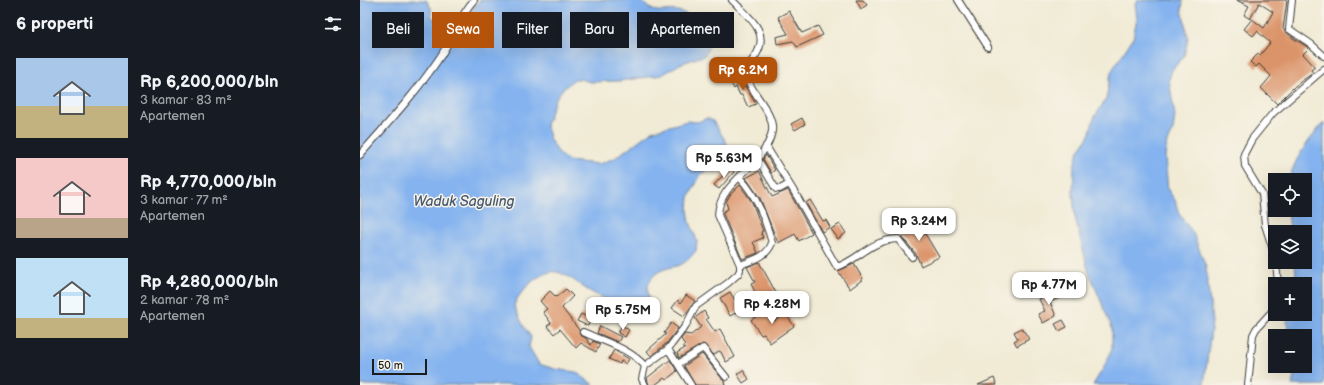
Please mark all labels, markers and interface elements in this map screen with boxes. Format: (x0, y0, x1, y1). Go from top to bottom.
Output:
chip: Beli (372, 12, 424, 48)
chip: Sewa (432, 12, 494, 48)
chip: Filter (502, 12, 562, 48)
chip: Baru (570, 12, 629, 48)
chip: Apartemen (637, 12, 734, 48)
icon: filters (322, 13, 344, 35)
text: 6 properti (16, 14, 93, 34)
pin: Rp 6.2M (706, 57, 780, 91)
text: Rp 6.2M (718, 62, 768, 78)
text: Rp 6,200,000/bln (140, 72, 279, 92)
icon: home (48, 74, 96, 122)
text: 3 kamar · 83 m² (140, 92, 232, 108)
text: Apartemen (140, 108, 205, 124)
pin: Rp 5.63M (683, 145, 765, 179)
text: Rp 5.63M (696, 150, 752, 166)
text: Rp 4,770,000/bln (140, 172, 277, 192)
map controls (1268, 173, 1312, 373)
button: locate (1268, 173, 1312, 217)
icon: home (48, 174, 96, 222)
text: 3 kamar · 77 m² (140, 192, 228, 208)
water label: Waduk Saguling (414, 193, 515, 210)
text: Apartemen (140, 208, 205, 224)
pin: Rp 3.24M (878, 208, 960, 242)
text: Rp 3.24M (891, 213, 947, 229)
button: layers (1268, 225, 1312, 269)
text: Rp 4,280,000/bln (140, 272, 278, 292)
pin: Rp 4.77M (1008, 272, 1090, 306)
icon: home (48, 274, 96, 322)
text: Rp 4.77M (1021, 277, 1077, 293)
button: + (1268, 277, 1312, 321)
pin: Rp 4.28M (731, 291, 813, 325)
text: 2 kamar · 78 m² (140, 292, 229, 308)
text: Rp 4.28M (743, 296, 801, 312)
pin: Rp 5.75M (582, 297, 664, 331)
text: Rp 5.75M (595, 302, 651, 318)
text: Apartemen (140, 308, 205, 324)
button: − (1268, 329, 1312, 373)
scale bar (372, 357, 427, 376)
text: 50 m (378, 359, 403, 372)

